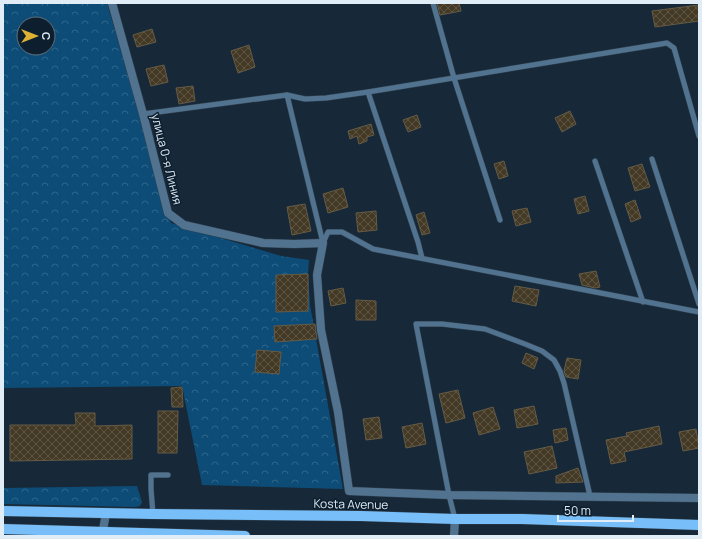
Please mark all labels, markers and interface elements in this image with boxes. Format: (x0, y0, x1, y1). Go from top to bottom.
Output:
north arrow (16, 16, 56, 56)
text: С (39, 32, 54, 40)
street label: улица 0-я Линия (147, 112, 187, 206)
street label: Kosta Avenue (313, 495, 389, 513)
scale bar (558, 497, 633, 523)
text: 50 m (564, 502, 591, 519)

